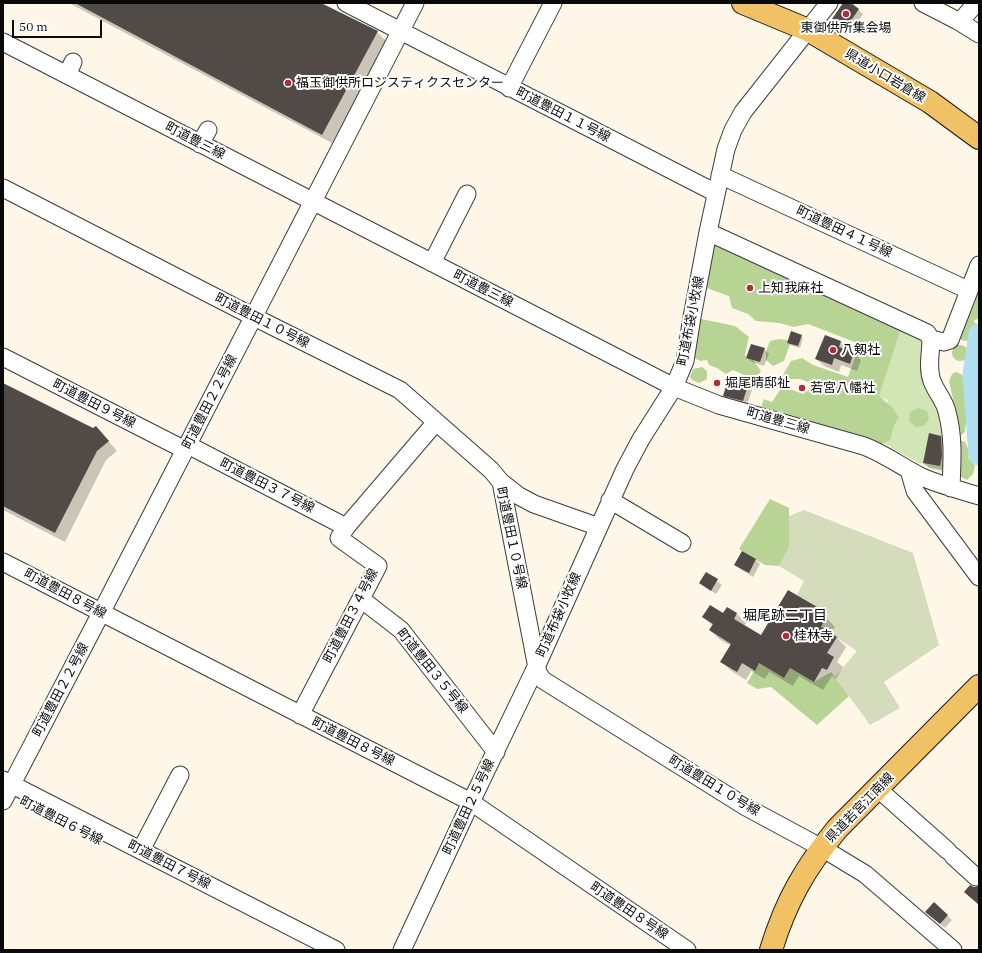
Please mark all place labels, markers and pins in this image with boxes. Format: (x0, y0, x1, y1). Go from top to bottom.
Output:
marker: 東御供所集会場 (841, 9, 851, 19)
place label: 東御供所集会場 (801, 20, 891, 36)
place label: 福玉御供所ロジスティクスセンター (296, 75, 504, 91)
marker: 福玉御供所ロジスティクスセンター (283, 78, 293, 88)
place label: 上知我麻社 (758, 280, 823, 296)
marker: 上知我麻社 (745, 283, 755, 293)
place label: 八剱社 (841, 342, 880, 358)
marker: 八剱社 (828, 345, 838, 355)
place label: 堀尾晴邸祉 (725, 375, 790, 391)
marker: 堀尾晴邸祉 (712, 378, 722, 388)
place label: 若宮八幡社 (810, 380, 875, 396)
marker: 若宮八幡社 (797, 383, 807, 393)
place label: 桂林寺 (794, 628, 833, 644)
marker: 桂林寺 (781, 631, 791, 641)

